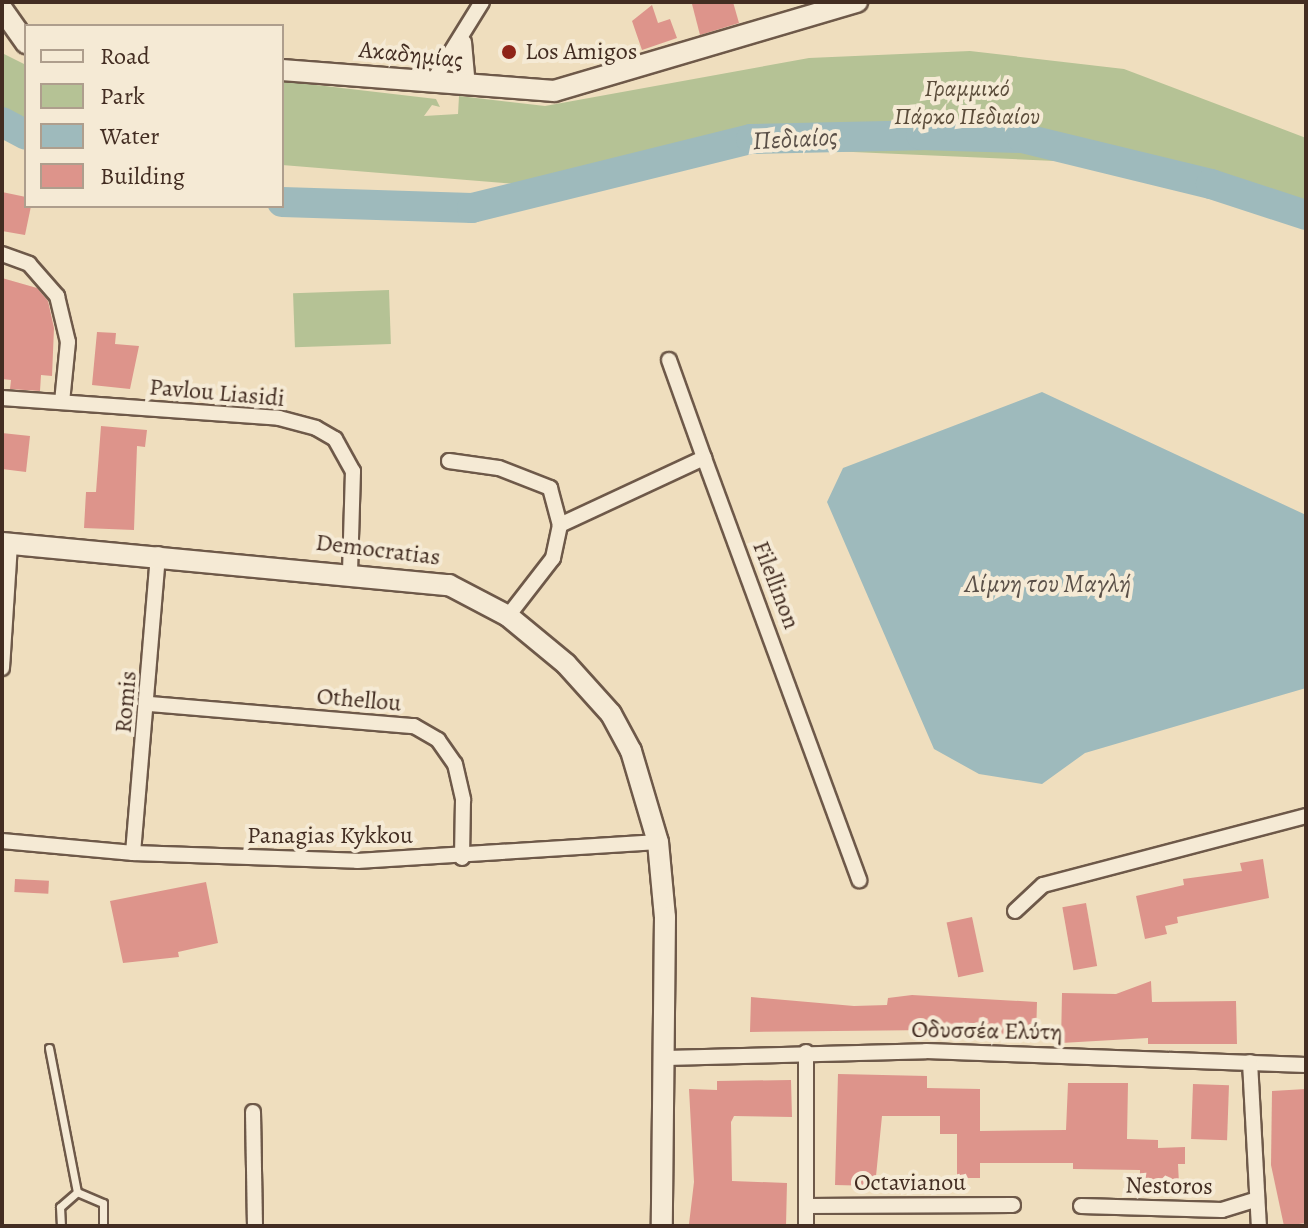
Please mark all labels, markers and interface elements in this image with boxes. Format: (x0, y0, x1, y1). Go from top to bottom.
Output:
legend (24, 24, 284, 208)
street label: Ακαδημίας (358, 35, 464, 75)
place label: Los Amigos (525, 38, 637, 66)
text: Road (100, 40, 150, 72)
marker: Los Amigos (500, 43, 518, 61)
park label: Γραμμικό Πάρκο Πεδιαίου (894, 75, 1040, 131)
text: Park (100, 80, 145, 112)
text: Water (100, 120, 160, 152)
water label: Πεδιαίος (752, 121, 838, 157)
text: Building (100, 160, 185, 192)
street label: Pavlou Liasidi (148, 373, 286, 413)
street label: Democratias (314, 528, 442, 572)
street label: Filellinon (746, 537, 806, 633)
water label: Λίμνη του Μαγλή (965, 568, 1131, 600)
street label: Romis (109, 670, 143, 734)
street label: Othellou (316, 682, 402, 718)
street label: Panagias Kykkou (247, 822, 413, 850)
street label: Οδυσσέα Ελύτη (911, 1015, 1063, 1047)
street label: Octavianou (854, 1169, 966, 1197)
street label: Nestoros (1125, 1171, 1213, 1201)

